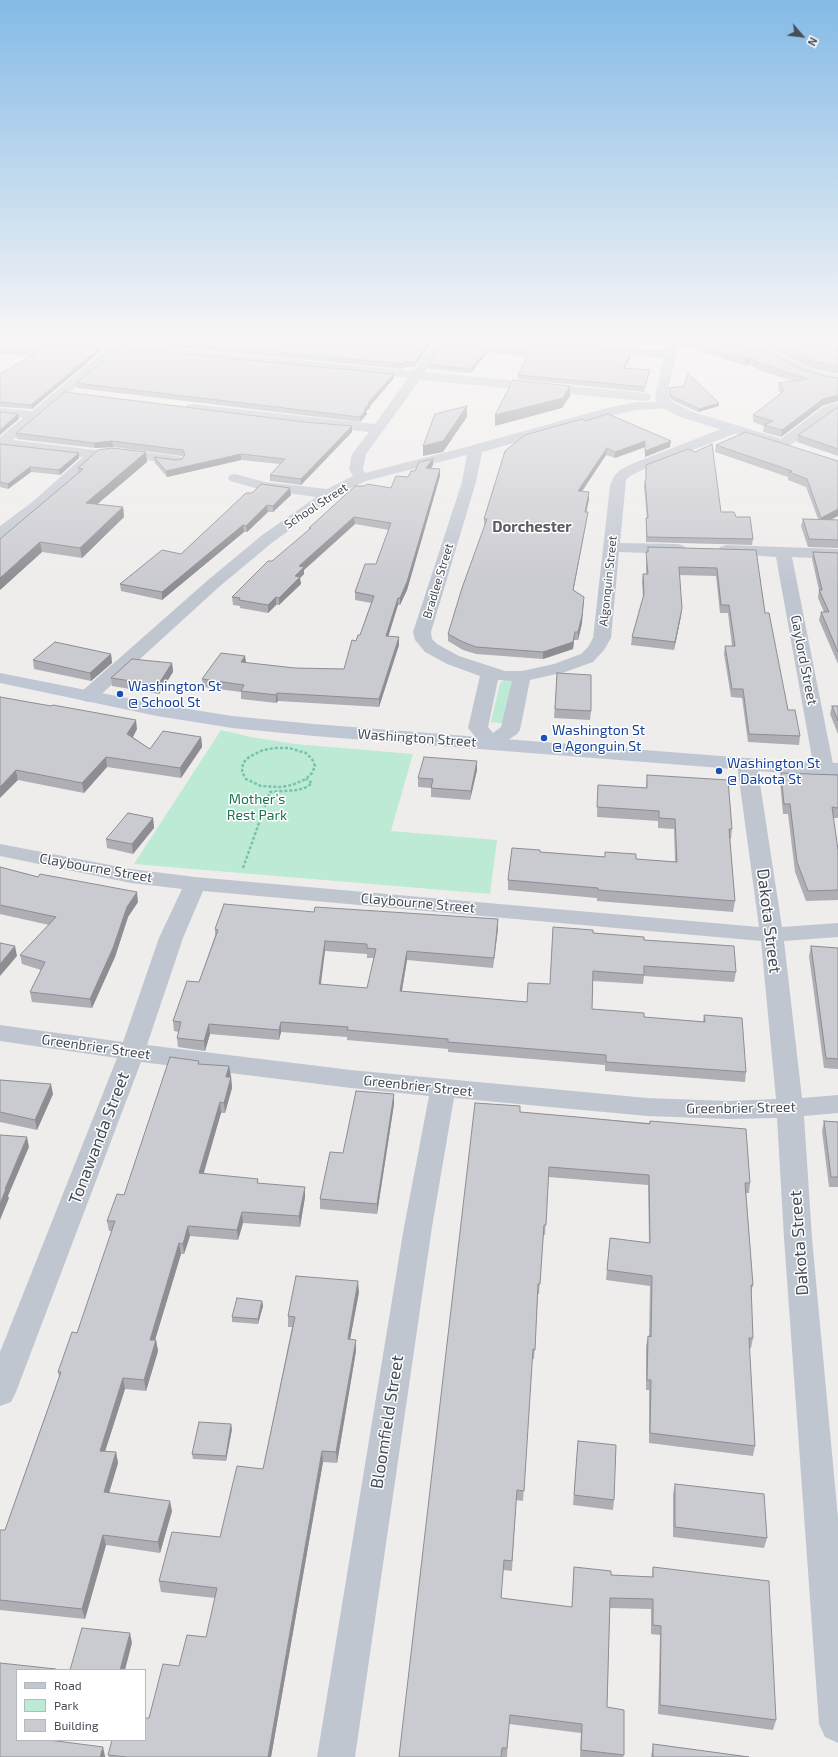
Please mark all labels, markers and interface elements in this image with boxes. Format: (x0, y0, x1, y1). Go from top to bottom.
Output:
north arrow (782, 16, 822, 56)
text: N (805, 35, 821, 48)
street label: School Street (282, 480, 350, 532)
district label: Dorchester (492, 518, 572, 536)
street label: Algonquin Street (596, 535, 620, 627)
street label: Bradlee Street (420, 542, 456, 620)
street label: Gaylord Street (787, 613, 821, 707)
place label: Washington St @ School St (128, 678, 221, 710)
marker: Washington St @ School St (115, 689, 125, 699)
place label: Washington St @ Agonguin St (552, 722, 645, 754)
street label: Washington Street (357, 725, 477, 751)
marker: Washington St @ Agonguin St (539, 733, 549, 743)
place label: Washington St @ Dakota St (727, 755, 820, 788)
marker: Washington St @ Dakota St (714, 766, 724, 776)
park label: Mother’s Rest Park (227, 791, 287, 824)
street label: Claybourne Street (38, 850, 154, 886)
street label: Dakota Street (752, 867, 786, 975)
street label: Claybourne Street (360, 890, 476, 916)
street label: Greenbrier Street (41, 1031, 151, 1063)
street label: Tonawanda Street (64, 1069, 134, 1207)
street label: Greenbrier Street (363, 1072, 473, 1100)
street label: Greenbrier Street (686, 1099, 796, 1117)
street label: Dakota Street (785, 1190, 813, 1296)
street label: Bloomfield Street (366, 1354, 408, 1490)
legend (16, 1669, 146, 1741)
text: Road (54, 1678, 82, 1692)
text: Park (54, 1698, 79, 1712)
text: Building (54, 1718, 98, 1732)

